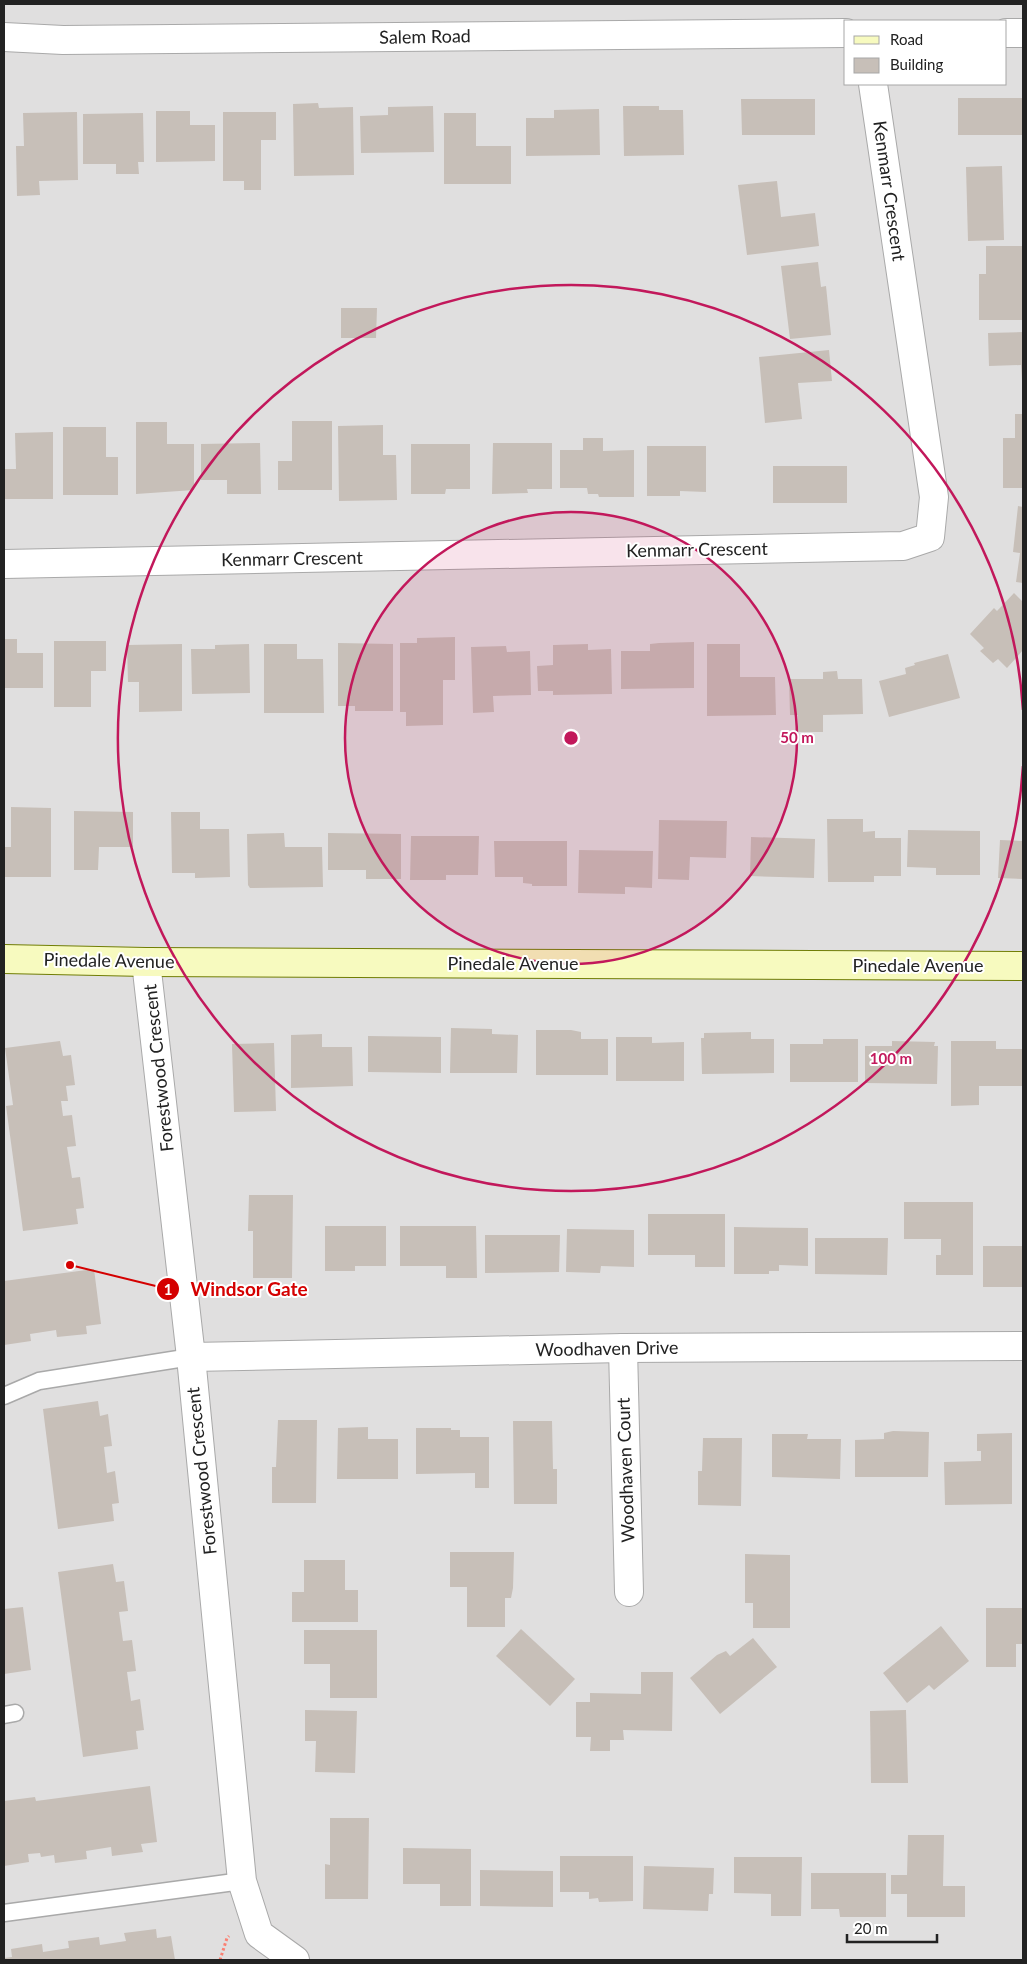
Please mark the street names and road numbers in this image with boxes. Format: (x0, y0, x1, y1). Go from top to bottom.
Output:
street label: Salem Road (379, 24, 471, 48)
street label: Kenmarr Crescent (869, 119, 911, 263)
street label: Kenmarr Crescent (626, 537, 769, 561)
street label: Kenmarr Crescent (221, 546, 364, 570)
street label: Pinedale Avenue (43, 948, 175, 972)
street label: Pinedale Avenue (448, 952, 579, 974)
street label: Pinedale Avenue (853, 954, 984, 976)
street label: Forestwood Crescent (138, 983, 178, 1153)
street label: Woodhaven Drive (535, 1336, 679, 1360)
street label: Forestwood Crescent (181, 1386, 221, 1556)
street label: Woodhaven Court (611, 1397, 639, 1543)

